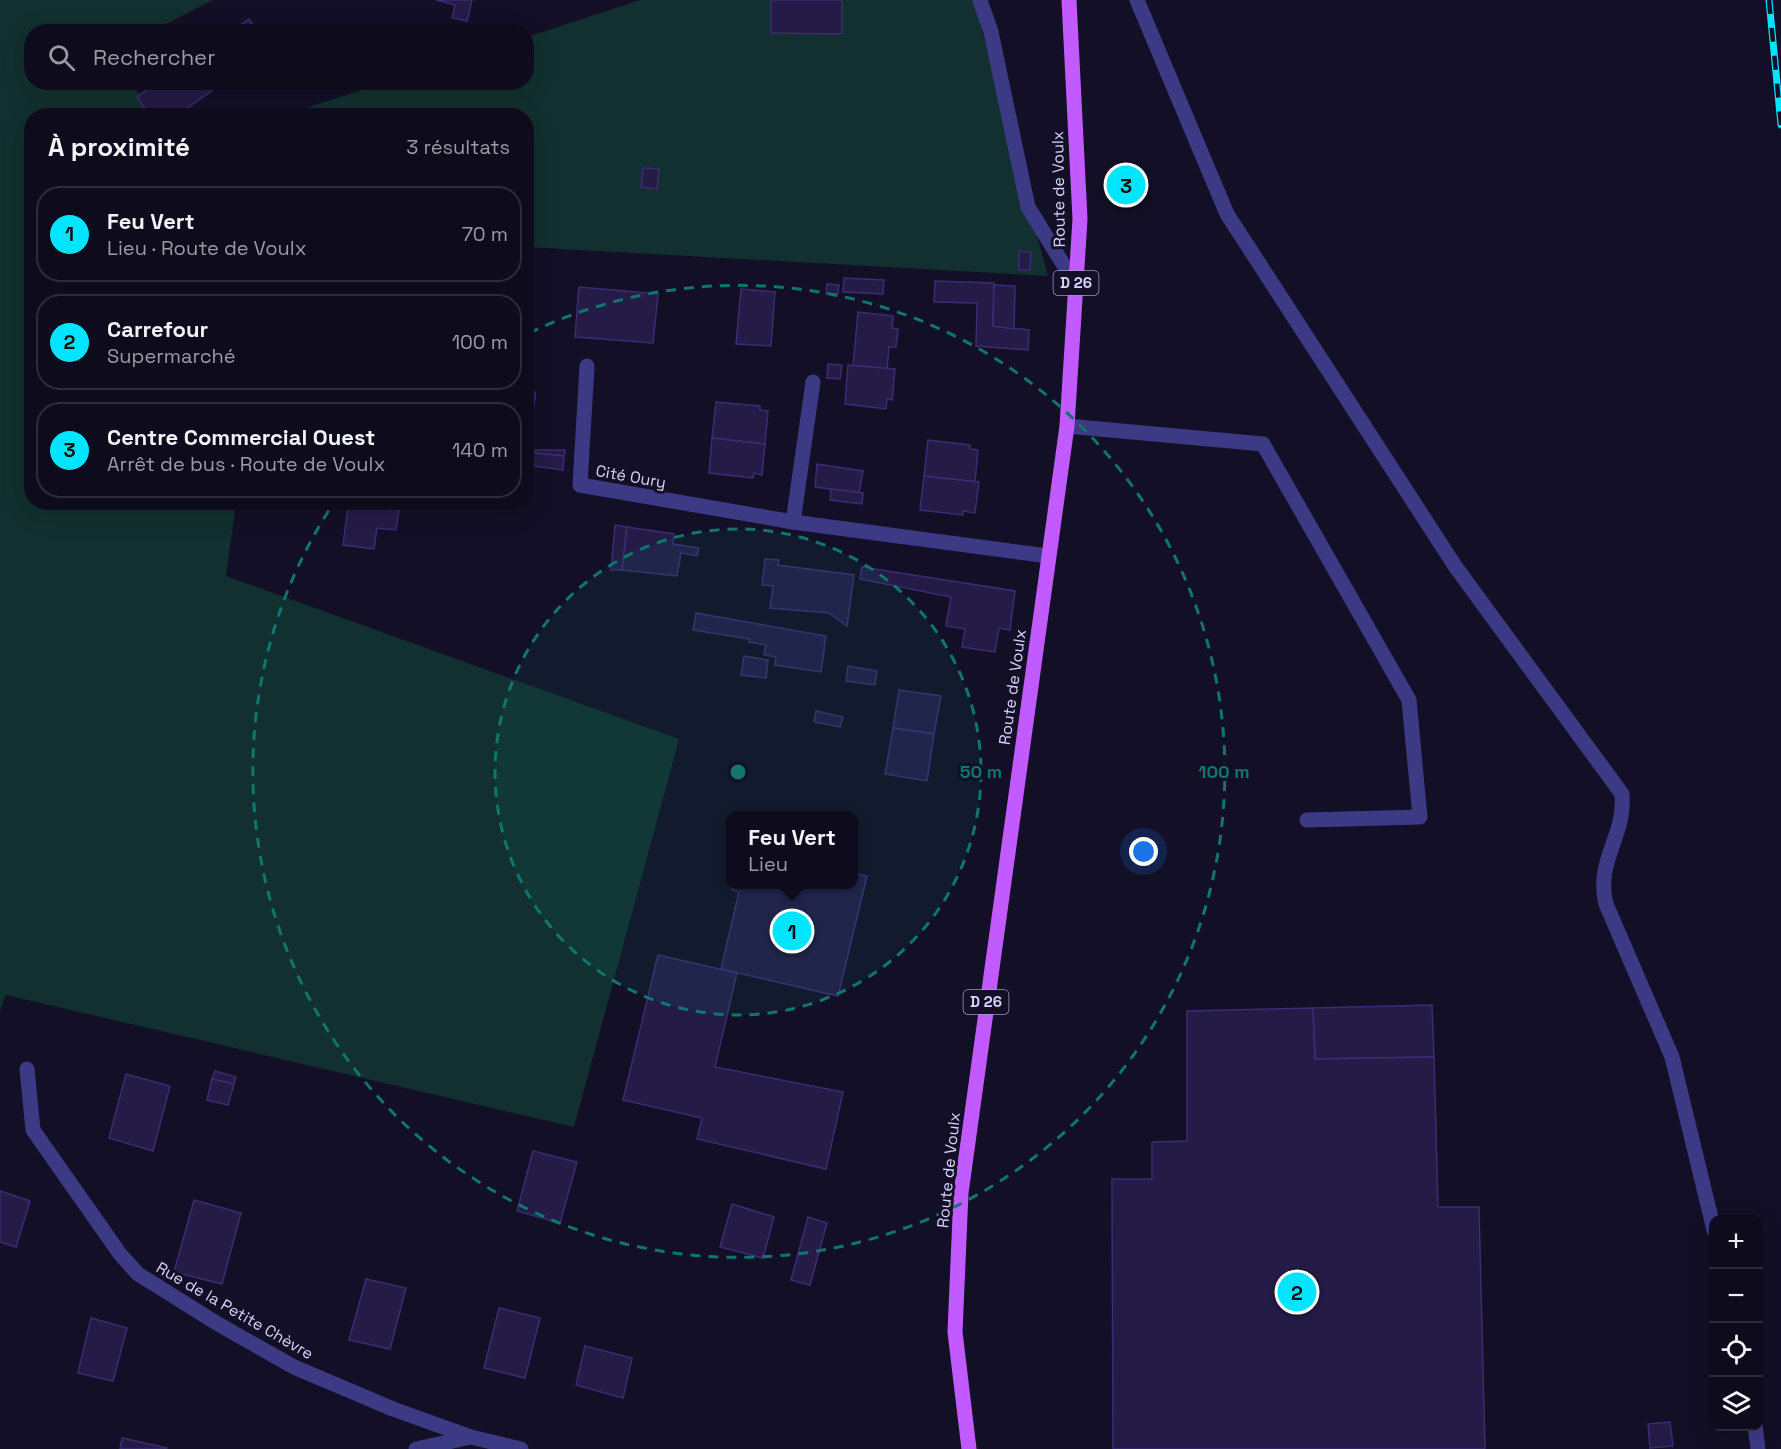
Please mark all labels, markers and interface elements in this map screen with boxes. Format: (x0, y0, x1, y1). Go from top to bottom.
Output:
search box (24, 24, 534, 90)
icon: search (45, 41, 78, 74)
text: Rechercher (93, 43, 215, 71)
text: À proximité (48, 130, 190, 164)
street label: Route de Voulx (1047, 131, 1070, 247)
text: 3 résultats (406, 134, 510, 160)
pin: 3 (1106, 162, 1146, 207)
text: Feu Vert (107, 207, 195, 235)
text: 1 (65, 221, 74, 247)
text: 70 m (462, 221, 508, 247)
text: Lieu · Route de Voulx (107, 235, 307, 261)
road number: D 26 (1054, 271, 1098, 295)
text: Carrefour (107, 315, 208, 343)
text: 2 (64, 329, 75, 355)
text: 100 m (452, 329, 508, 355)
text: Supermarché (107, 343, 236, 369)
text: Centre Commercial Ouest (107, 423, 375, 451)
text: 3 (63, 437, 76, 463)
text: 140 m (452, 437, 508, 463)
text: Arrêt de bus · Route de Voulx (107, 451, 385, 477)
street label: Cité Oury (594, 460, 668, 493)
street label: Route de Voulx (994, 628, 1031, 746)
text: 50 m (960, 760, 1002, 783)
text: 100 m (1198, 760, 1250, 783)
centre of rings (728, 762, 748, 782)
popup (726, 811, 858, 889)
text: Feu Vert (748, 823, 836, 851)
your location (1129, 837, 1158, 866)
text: Lieu (748, 851, 788, 877)
pin: 1 (772, 908, 812, 954)
road number: D 26 (964, 990, 1008, 1014)
street label: Route de Voulx (932, 1111, 965, 1229)
map controls (1709, 1215, 1763, 1431)
button: + (1709, 1215, 1763, 1269)
street label: Rue de la Petite Chèvre (152, 1257, 317, 1364)
button: − (1709, 1269, 1763, 1323)
pin: 2 (1278, 1270, 1316, 1314)
button: locate (1709, 1323, 1763, 1377)
button: layers (1709, 1377, 1763, 1431)

